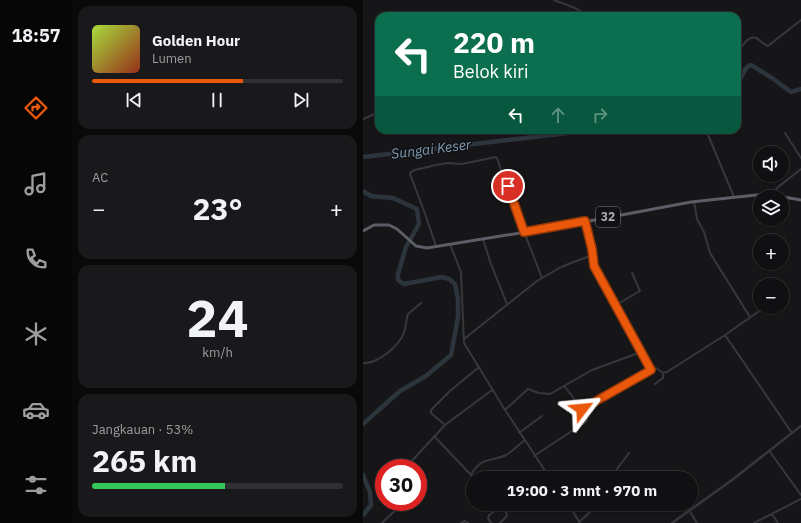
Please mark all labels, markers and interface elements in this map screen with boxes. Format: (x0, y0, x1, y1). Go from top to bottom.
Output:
text: 18:57 (11, 24, 61, 47)
text: 220 m (453, 24, 535, 61)
icon: left (387, 28, 439, 80)
text: Golden Hour (152, 31, 240, 50)
text: Lumen (152, 50, 192, 67)
text: Belok kiri (453, 60, 528, 83)
icon: previous (123, 89, 145, 111)
icon: pause (206, 89, 228, 111)
icon: next (290, 89, 312, 111)
icon: directions (22, 94, 50, 122)
icon: left (505, 104, 527, 126)
icon: ahead (547, 104, 569, 126)
icon: right (589, 104, 611, 126)
water label: Sungai Keser (390, 135, 473, 163)
map controls (753, 146, 789, 314)
button: sound (753, 146, 789, 182)
text: AC (92, 169, 108, 186)
pin (491, 169, 525, 203)
icon: music (22, 170, 50, 198)
icon: arrive (497, 175, 519, 197)
text: 23° (192, 189, 243, 228)
button: layers (753, 190, 789, 226)
text: − (92, 194, 105, 223)
text: + (330, 194, 343, 223)
road number: 32 (596, 207, 620, 227)
button: + (753, 234, 789, 270)
icon: phone (22, 245, 50, 273)
button: − (753, 278, 789, 314)
text: 24 (186, 284, 249, 351)
icon: climate (22, 320, 50, 348)
text: km/h (202, 344, 233, 361)
position arrow (561, 388, 603, 430)
icon: car (22, 396, 50, 424)
text: Jangkauan · 53% (92, 421, 193, 438)
text: 265 km (92, 441, 197, 480)
speed limit sign: 30 (375, 459, 427, 511)
icon: filters (22, 471, 50, 499)
text: 19:00 · 3 mnt · 970 m (507, 481, 657, 500)

